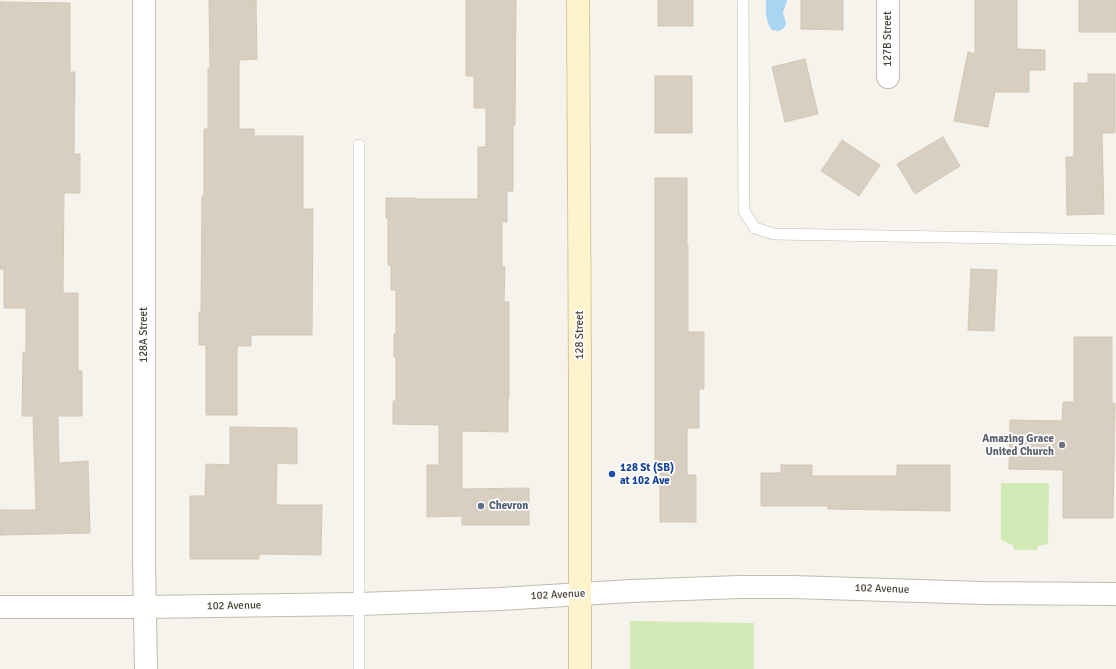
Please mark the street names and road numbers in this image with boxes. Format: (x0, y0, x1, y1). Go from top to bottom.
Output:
street label: 127B Street (881, 11, 895, 67)
street label: 128A Street (137, 307, 151, 363)
street label: 128 Street (573, 311, 587, 359)
street label: 102 Avenue (854, 581, 910, 597)
street label: 102 Avenue (530, 587, 586, 603)
street label: 102 Avenue (207, 599, 261, 613)

